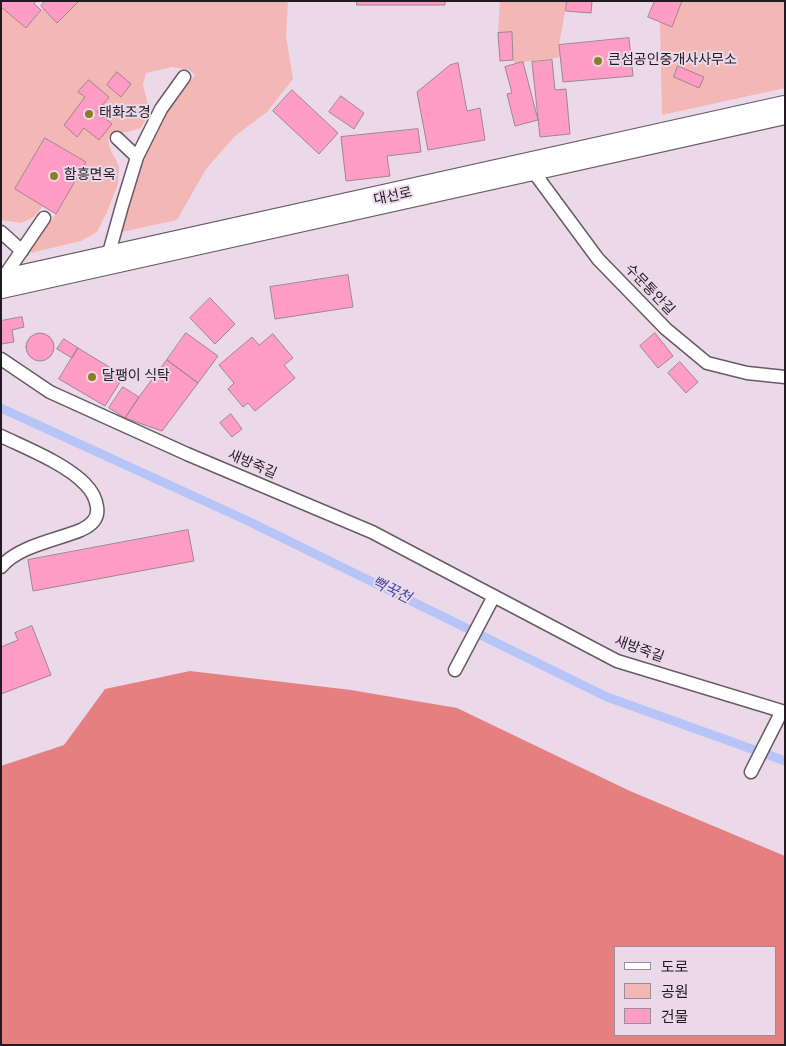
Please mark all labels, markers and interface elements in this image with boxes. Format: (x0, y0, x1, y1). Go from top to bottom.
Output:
place label: 큰섬공인중개사사무소 (608, 53, 737, 69)
marker: 큰섬공인중개사사무소 (592, 55, 604, 67)
place label: 태화조경 (99, 106, 151, 122)
marker: 태화조경 (83, 108, 95, 120)
place label: 함흥면옥 (64, 168, 116, 184)
marker: 함흥면옥 (48, 170, 60, 182)
street label: 대선로 (372, 185, 414, 209)
street label: 수문통안길 (621, 261, 677, 319)
place label: 달팽이 식탁 (102, 369, 170, 385)
marker: 달팽이 식탁 (86, 371, 98, 383)
street label: 새방죽길 (225, 447, 279, 483)
water label: 뻑꾹천 (368, 574, 414, 608)
street label: 새방죽길 (612, 633, 666, 667)
legend (614, 946, 776, 1036)
text: 도로 (661, 957, 689, 977)
text: 공원 (661, 982, 689, 1002)
text: 건물 (661, 1007, 689, 1027)

